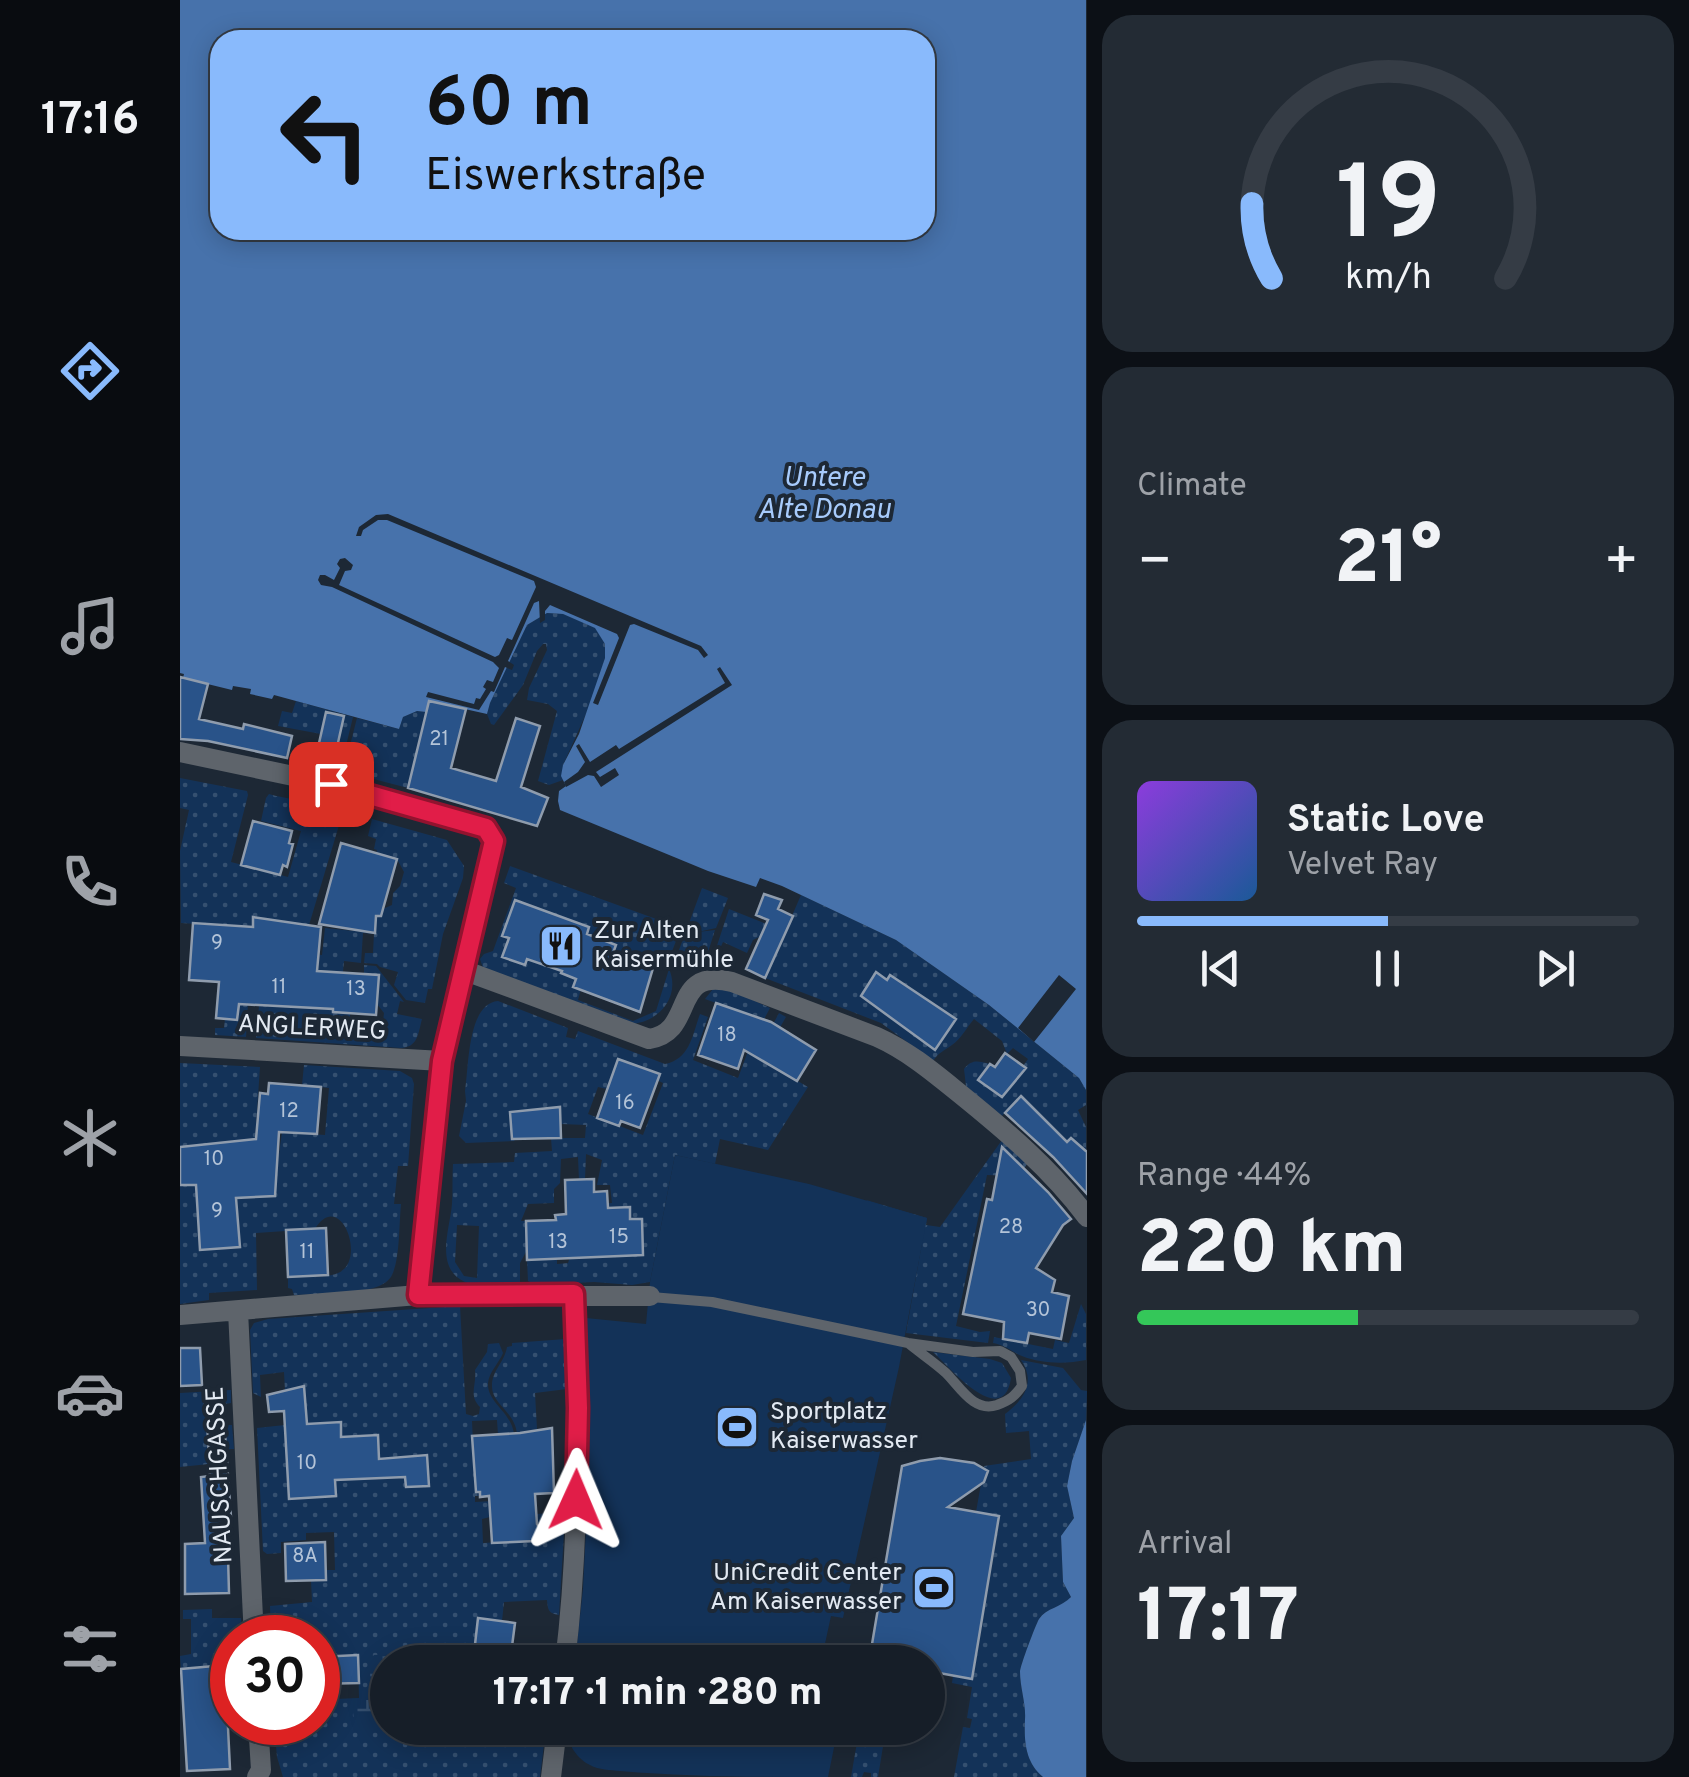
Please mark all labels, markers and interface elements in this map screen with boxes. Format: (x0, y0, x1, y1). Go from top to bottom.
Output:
text: 60 m (425, 62, 593, 151)
icon: left (260, 70, 390, 200)
text: 17:16 (41, 93, 139, 150)
text: 19 (1335, 144, 1441, 276)
text: Eiswerkstraße (425, 149, 706, 206)
text: km/h (1345, 256, 1431, 302)
icon: directions (55, 336, 125, 406)
water label: Untere Alte Donau (757, 461, 892, 529)
text: Climate (1137, 467, 1247, 507)
text: 21° (1334, 515, 1442, 610)
text: − (1137, 529, 1172, 599)
text: + (1604, 529, 1639, 599)
icon: music (55, 591, 125, 661)
house number: 21 (429, 727, 449, 753)
pin (289, 742, 374, 827)
icon: arrive (304, 757, 359, 812)
text: Static Love (1287, 797, 1485, 846)
text: Velvet Ray (1287, 846, 1438, 886)
icon: phone (55, 847, 125, 917)
place label: Zur Alten Kaisermühle (594, 916, 734, 977)
restaurant icon: Zur Alten Kaisermühle (538, 923, 584, 969)
house number: 9 (211, 931, 223, 957)
icon: previous (1193, 941, 1248, 996)
icon: pause (1360, 941, 1415, 996)
icon: next (1528, 941, 1583, 996)
house number: 11 (272, 975, 286, 1001)
house number: 13 (346, 977, 366, 1003)
street label: ANGLERWEG (237, 1009, 387, 1049)
house number: 18 (717, 1023, 737, 1049)
house number: 16 (615, 1091, 635, 1117)
house number: 12 (279, 1099, 299, 1125)
icon: climate (55, 1103, 125, 1173)
house number: 10 (204, 1147, 224, 1173)
text: Range · 44% (1137, 1157, 1311, 1197)
house number: 9 (211, 1199, 223, 1225)
text: 220 km (1137, 1205, 1407, 1300)
house number: 28 (999, 1215, 1023, 1241)
house number: 15 (609, 1225, 629, 1251)
house number: 13 (548, 1230, 568, 1256)
house number: 11 (300, 1240, 314, 1266)
house number: 30 (1026, 1298, 1050, 1324)
icon: car (55, 1358, 125, 1428)
street label: NAUSCHGASSE (200, 1386, 242, 1564)
place label: Sportplatz Kaiserwasser (770, 1397, 918, 1458)
sports icon: Sportplatz Kaiserwasser (714, 1404, 760, 1450)
position arrow (524, 1448, 628, 1552)
house number: 10 (297, 1451, 317, 1477)
text: Arrival (1137, 1525, 1232, 1565)
house number: 8A (292, 1544, 318, 1570)
place label: UniCredit Center Am Kaiserwasser (710, 1558, 902, 1619)
sports icon: UniCredit Center Am Kaiserwasser (911, 1565, 957, 1611)
text: 17:17 (1137, 1573, 1299, 1668)
icon: filters (55, 1614, 125, 1684)
speed limit sign: 30 (210, 1615, 340, 1745)
text: 17:17 · 1 min · 280 m (493, 1670, 822, 1719)

